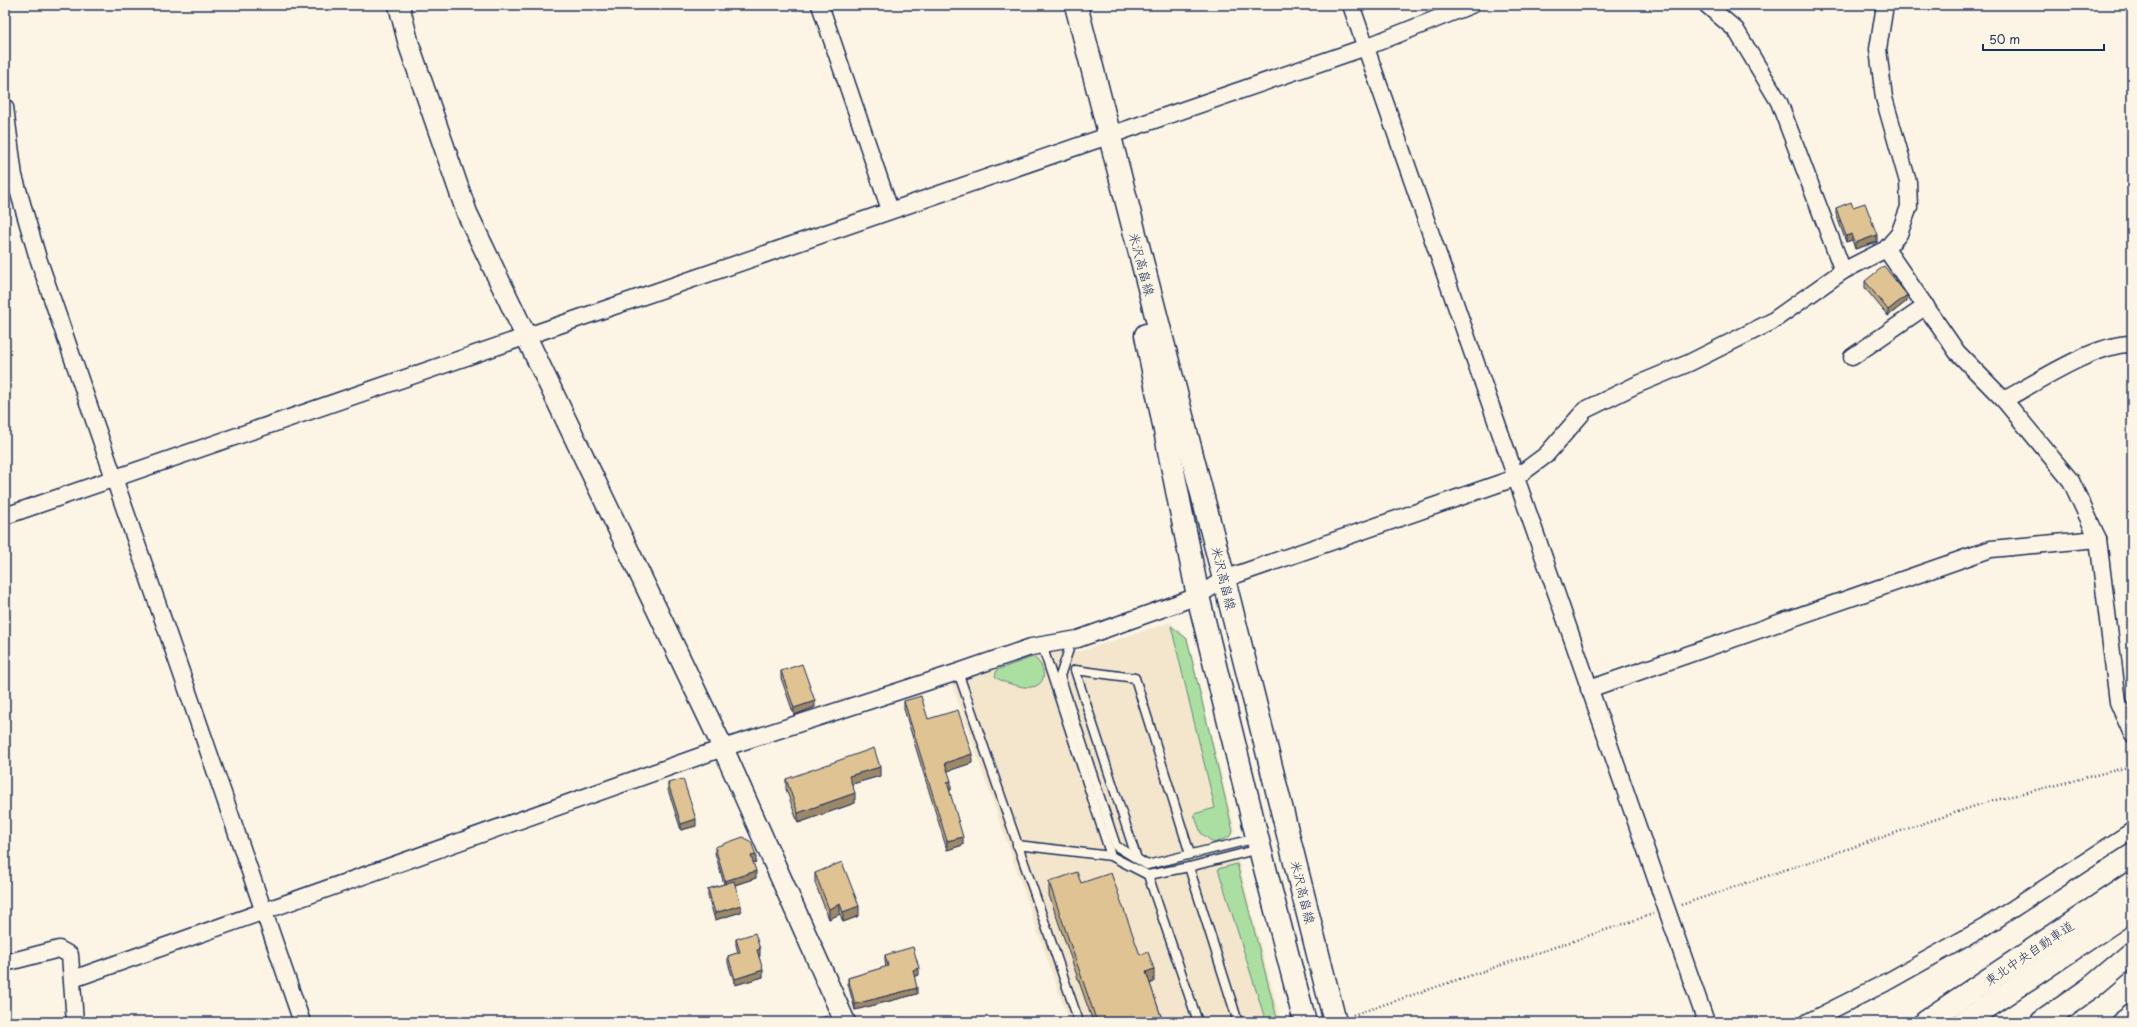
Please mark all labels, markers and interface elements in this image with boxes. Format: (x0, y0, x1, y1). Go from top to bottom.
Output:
scale bar (1983, 26, 2104, 52)
text: 50 m (1989, 30, 2020, 48)
street label: 米沢高畠線 (1125, 230, 1160, 299)
street label: 米沢高畠線 (1207, 544, 1242, 613)
street label: 米沢高畠線 (1286, 858, 1321, 927)
street label: 東北中央自動車道 (1980, 916, 2077, 990)

